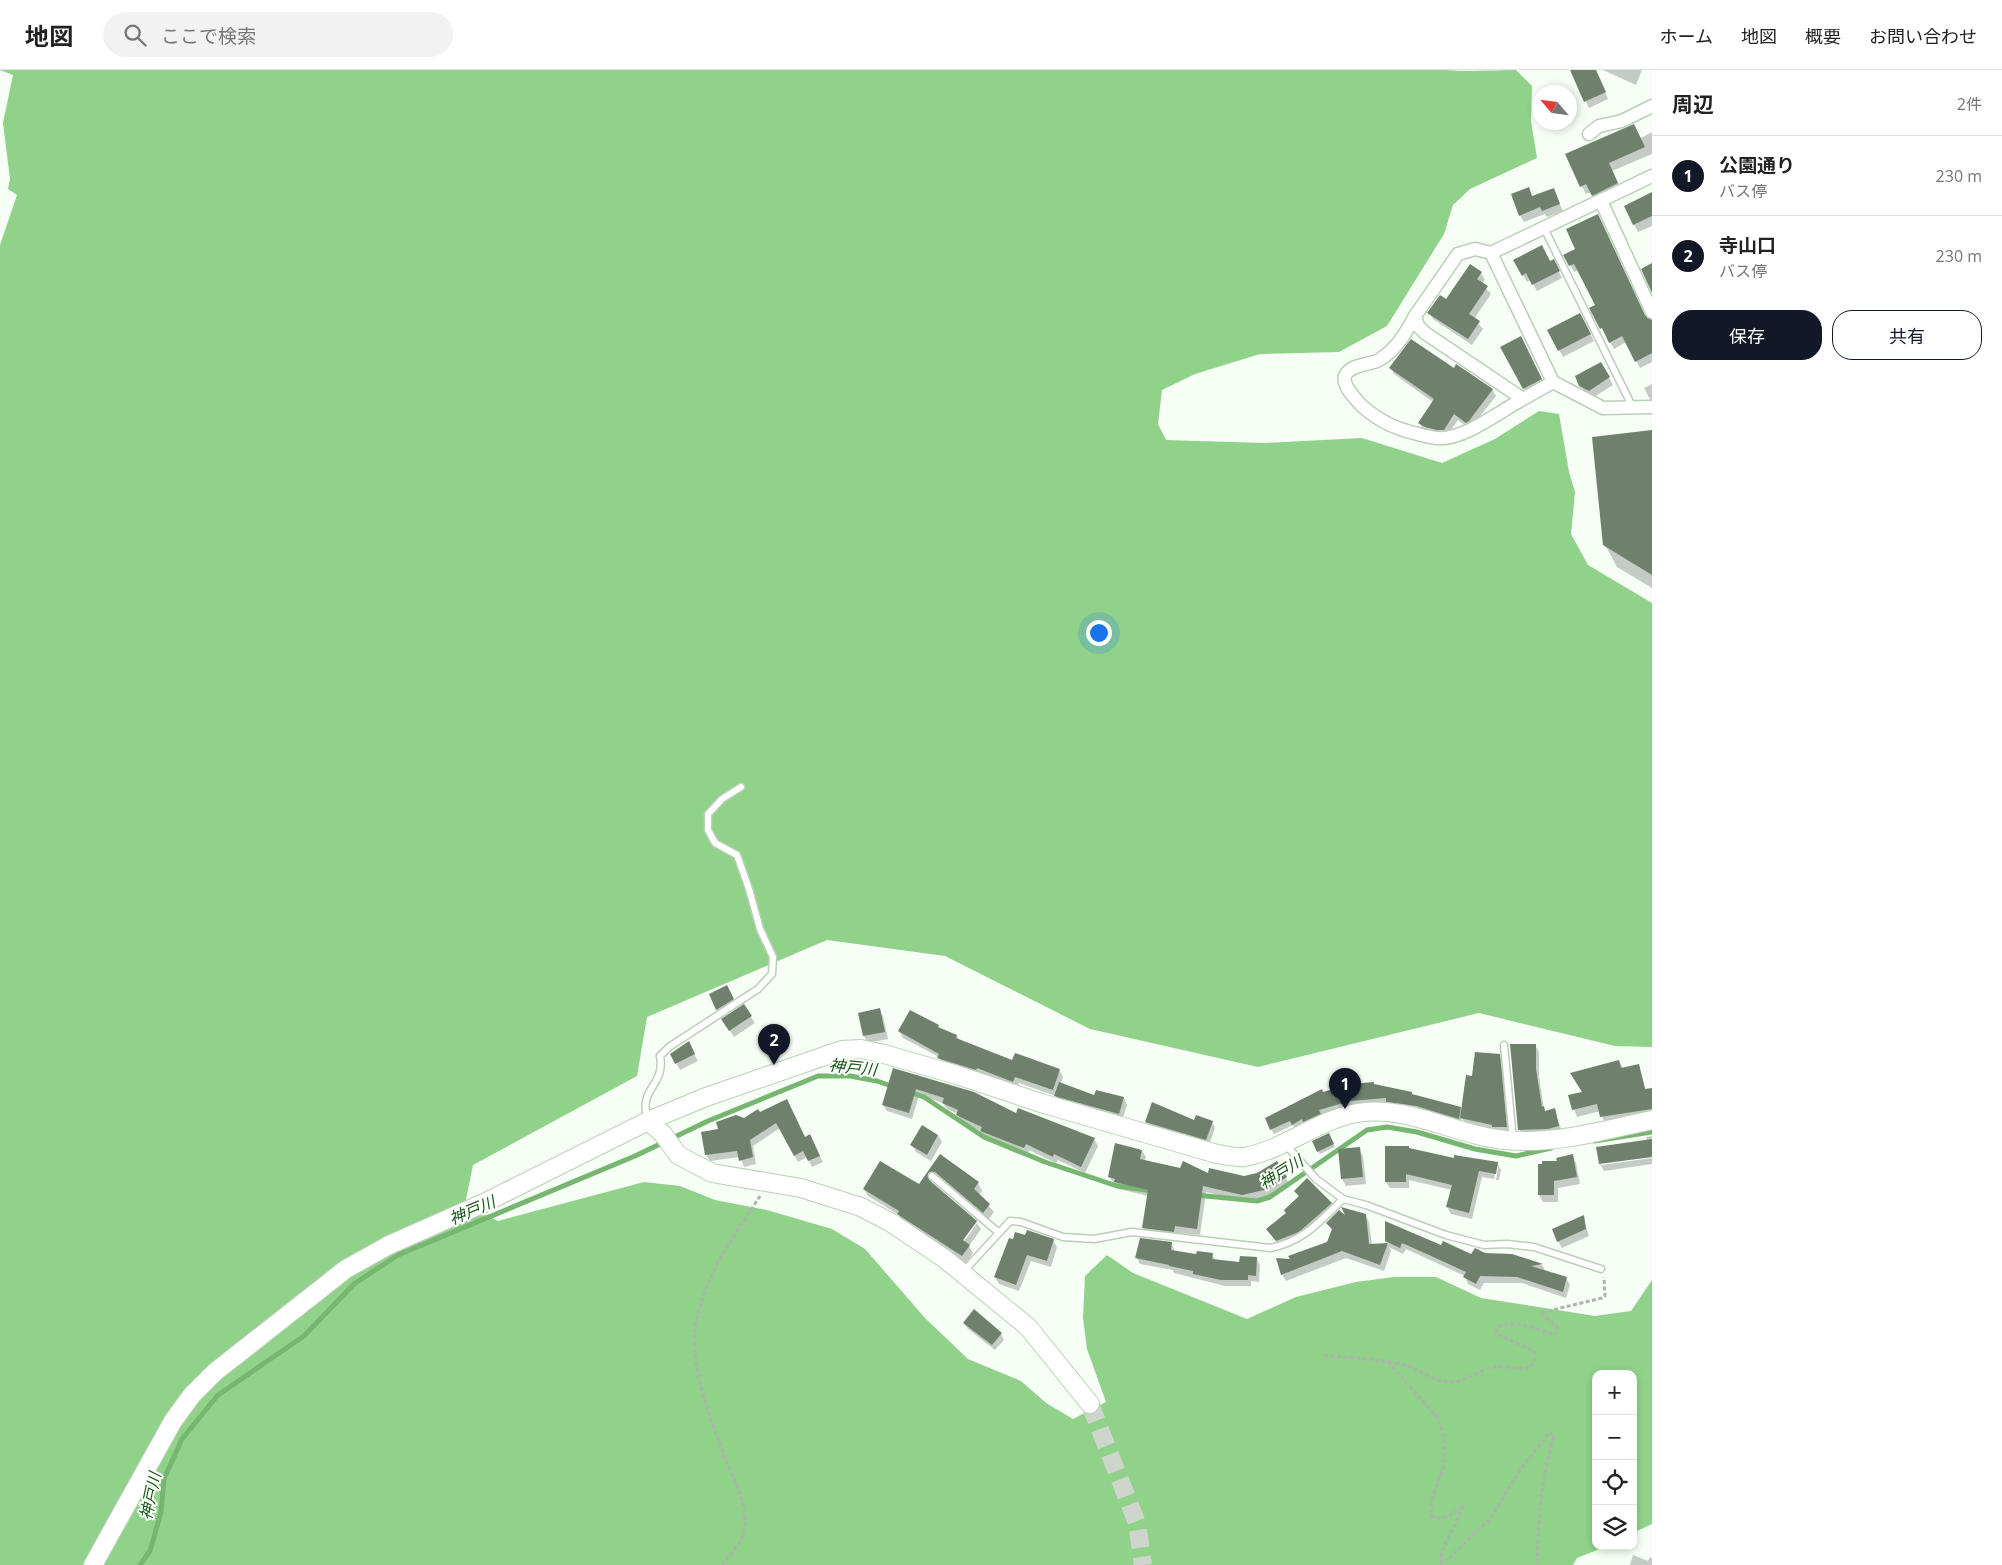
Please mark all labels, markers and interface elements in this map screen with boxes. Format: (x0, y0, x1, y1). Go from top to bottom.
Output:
search box (103, 12, 453, 57)
text: 地図 (25, 19, 73, 52)
icon: search (121, 21, 149, 49)
text: ここで検索 (161, 23, 256, 49)
text: ホーム (1660, 24, 1713, 48)
text: 地図 (1741, 24, 1777, 48)
text: 概要 (1805, 24, 1841, 48)
text: お問い合わせ (1869, 24, 1977, 48)
north arrow (1532, 85, 1577, 130)
text: 周辺 (1672, 90, 1714, 118)
text: 2件 (1957, 93, 1982, 115)
text: 公園通り (1719, 152, 1795, 178)
text: 1 (1683, 165, 1693, 187)
text: 230 m (1936, 165, 1982, 187)
text: バス停 (1719, 180, 1767, 202)
text: 寺山口 (1719, 232, 1776, 258)
text: 2 (1683, 245, 1693, 267)
text: 230 m (1936, 245, 1982, 267)
text: バス停 (1719, 260, 1767, 282)
button: 保存 (1672, 310, 1822, 360)
button: 共有 (1832, 310, 1982, 360)
your location (1086, 620, 1112, 646)
pin: 2 (758, 1024, 790, 1065)
water label: 神戸川 (828, 1054, 880, 1081)
pin: 1 (1329, 1068, 1361, 1109)
water label: 神戸川 (1255, 1149, 1309, 1194)
water label: 神戸川 (446, 1190, 500, 1230)
map controls (1592, 1370, 1637, 1550)
button: + (1592, 1370, 1637, 1415)
button: − (1592, 1415, 1637, 1460)
button: locate (1592, 1460, 1637, 1505)
water label: 神戸川 (134, 1468, 166, 1522)
button: layers (1592, 1505, 1637, 1550)

